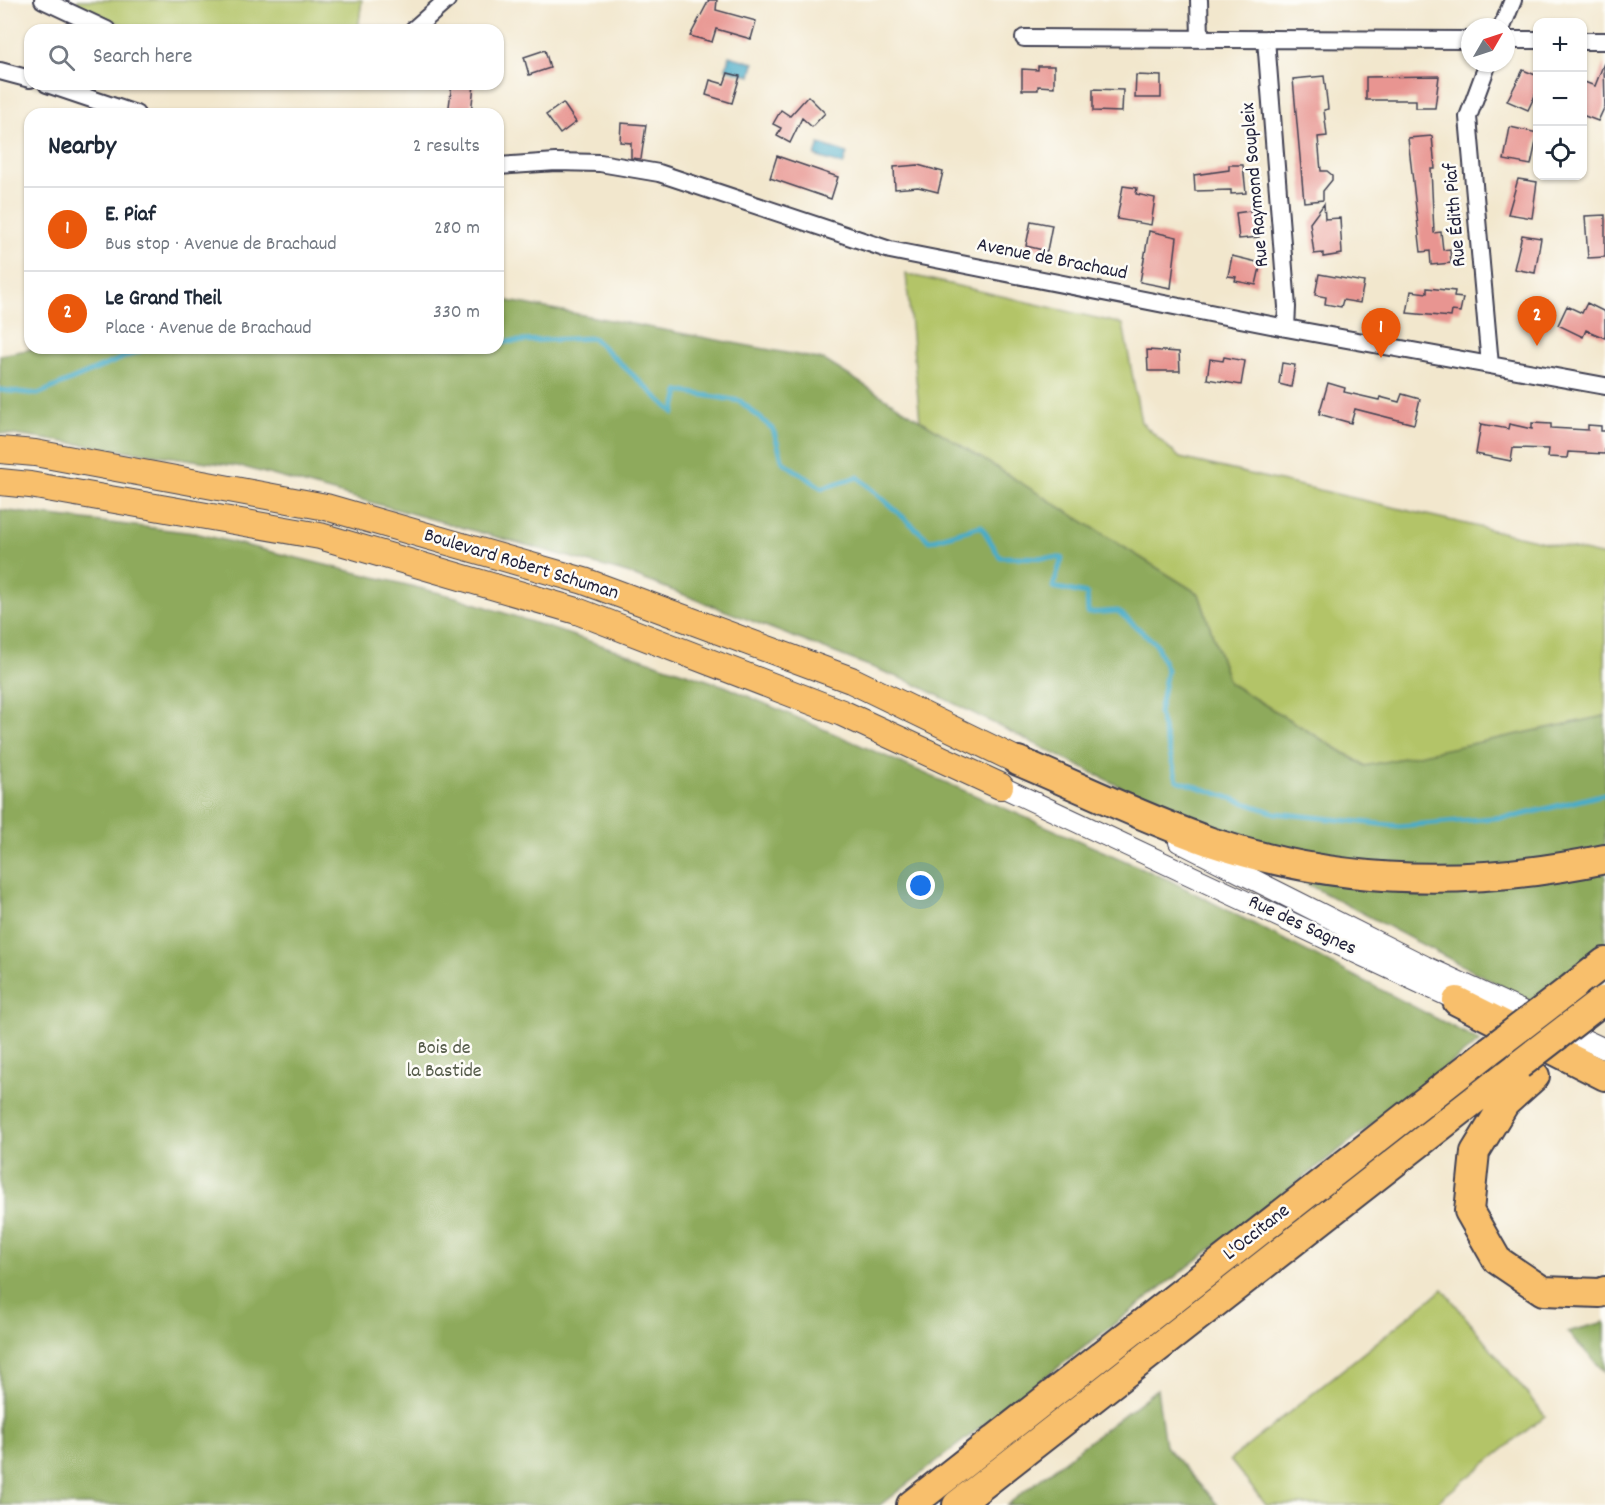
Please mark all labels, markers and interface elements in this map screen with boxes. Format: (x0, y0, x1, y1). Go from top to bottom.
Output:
north arrow (1461, 18, 1515, 72)
map controls (1533, 18, 1587, 180)
button: + (1533, 18, 1587, 72)
search box (24, 24, 504, 90)
icon: search (45, 41, 78, 74)
text: Search here (93, 42, 192, 73)
button: − (1533, 72, 1587, 126)
street label: Rue Raymond Soupleix (1235, 101, 1277, 268)
button: locate (1533, 126, 1587, 180)
text: Nearby (48, 129, 116, 166)
text: 2 results (413, 133, 480, 161)
street label: Rue Édith Piaf (1437, 161, 1474, 268)
text: E. Piaf (105, 200, 156, 231)
text: 1 (65, 215, 70, 243)
text: 280 m (434, 215, 480, 243)
text: Bus stop · Avenue de Brachaud (105, 231, 337, 259)
street label: Avenue de Brachaud (974, 232, 1130, 288)
text: Le Grand Theil (105, 284, 222, 315)
pin: 2 (1518, 296, 1556, 346)
text: 2 (63, 299, 72, 327)
text: 330 m (433, 299, 480, 327)
pin: 1 (1362, 308, 1400, 358)
text: Place · Avenue de Brachaud (105, 315, 312, 343)
street label: Boulevard Robert Schuman (420, 522, 622, 608)
your location (906, 871, 935, 900)
street label: Rue des Sagnes (1243, 889, 1361, 963)
park label: Bois de la Bastide (406, 1035, 482, 1086)
street label: L'Occitane (1218, 1198, 1297, 1268)

